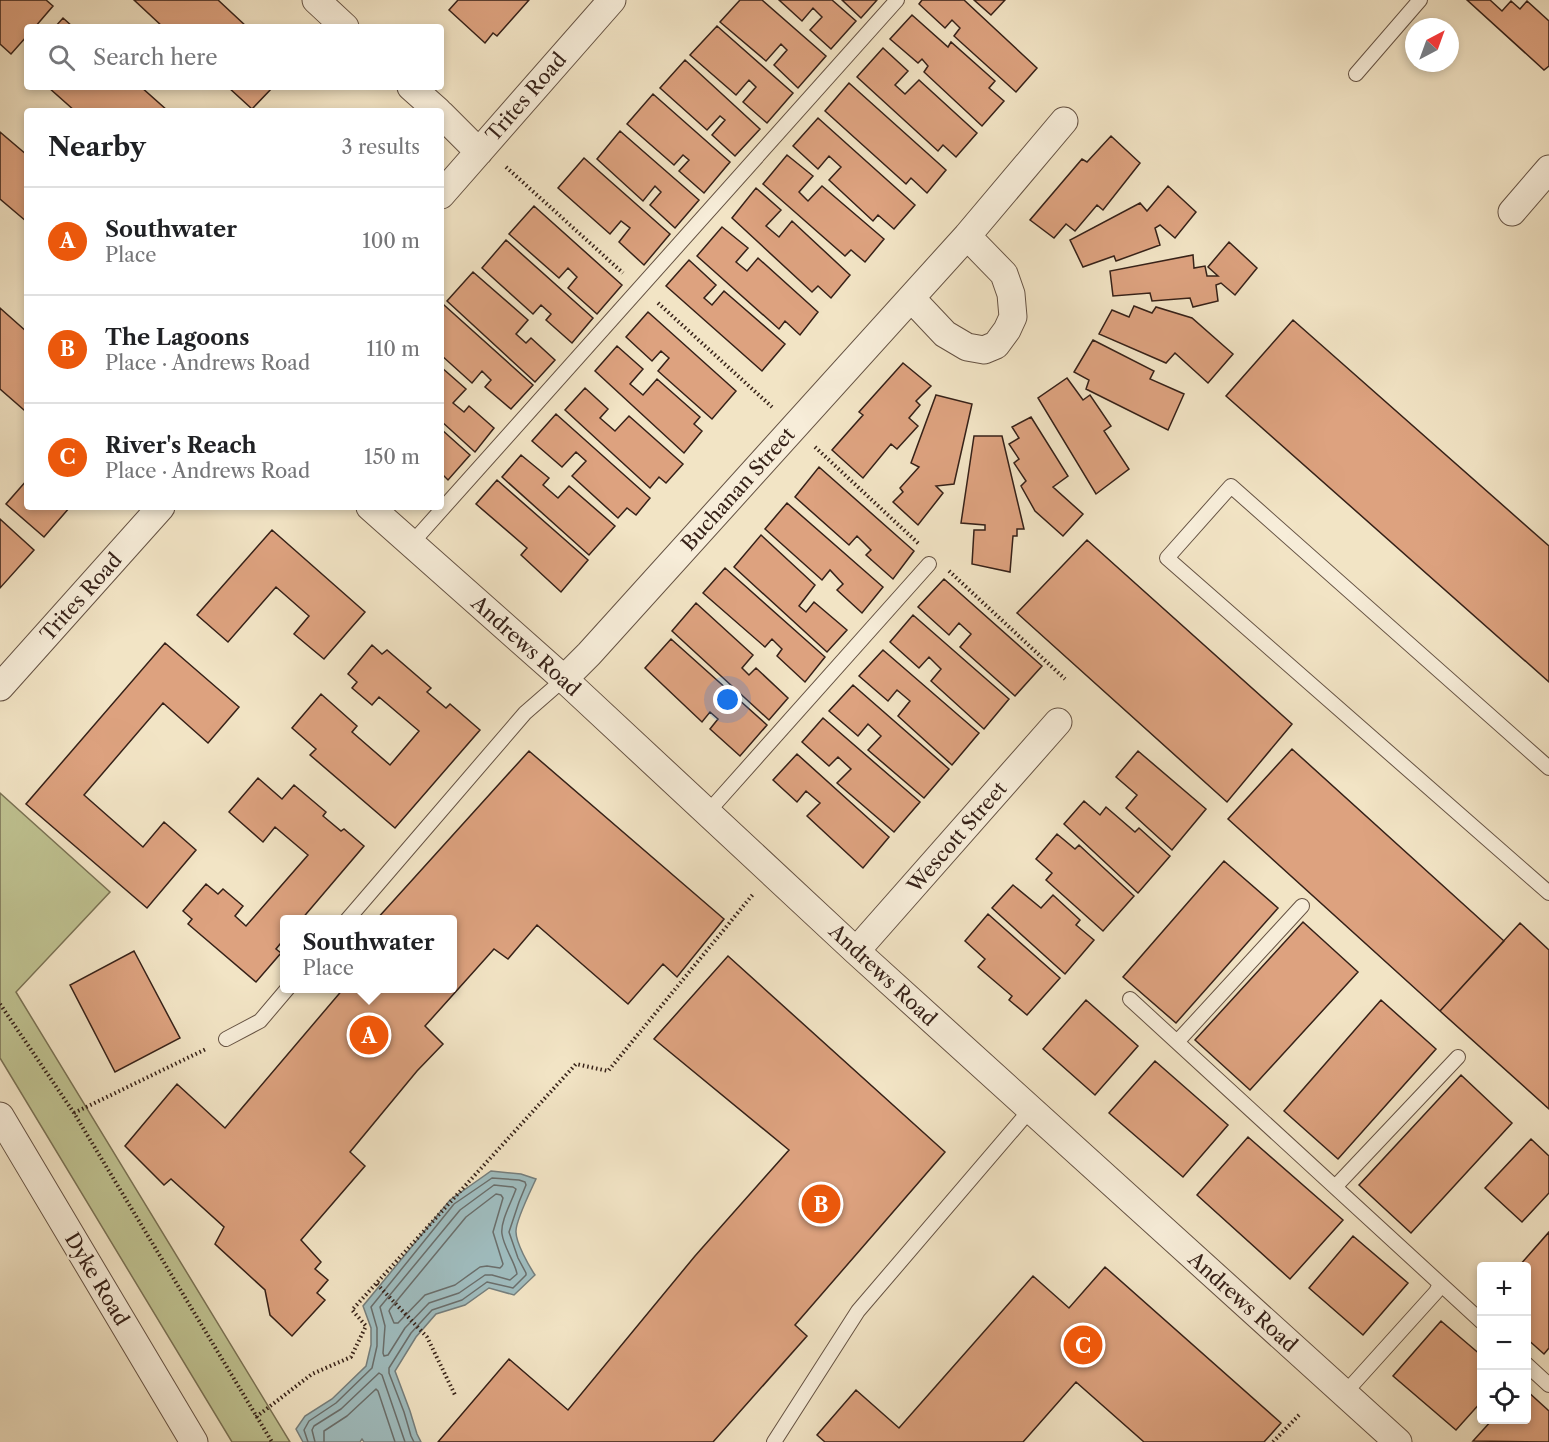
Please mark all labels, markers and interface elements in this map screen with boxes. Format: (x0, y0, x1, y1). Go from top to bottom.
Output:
north arrow (1405, 18, 1459, 72)
search box (24, 24, 444, 90)
icon: search (45, 41, 78, 74)
text: Search here (93, 44, 218, 71)
street label: Trites Road (481, 48, 571, 146)
text: Nearby (48, 131, 146, 163)
text: 3 results (342, 135, 420, 159)
text: Southwater (105, 216, 237, 243)
text: A (60, 229, 75, 253)
text: 100 m (362, 229, 420, 253)
text: Place (105, 243, 156, 267)
text: The Lagoons (105, 324, 249, 351)
text: B (60, 337, 75, 361)
text: 110 m (367, 337, 420, 361)
text: Place · Andrews Road (105, 351, 310, 375)
street label: Buchanan Street (676, 422, 800, 556)
text: River's Reach (105, 432, 257, 459)
text: C (59, 445, 76, 469)
text: 150 m (364, 445, 420, 469)
text: Place · Andrews Road (105, 459, 310, 483)
street label: Trites Road (35, 548, 127, 646)
street label: Andrews Road (466, 590, 585, 701)
your location (713, 685, 742, 714)
street label: Wescott Street (902, 777, 1012, 898)
popup (280, 915, 457, 993)
street label: Andrews Road (824, 918, 942, 1031)
text: Southwater (303, 929, 434, 956)
text: Place (303, 956, 354, 980)
pin: A (350, 1012, 388, 1058)
pin: B (802, 1182, 840, 1226)
street label: Dyke Road (60, 1228, 134, 1330)
street label: Andrews Road (1183, 1246, 1302, 1357)
map controls (1477, 1262, 1531, 1424)
button: + (1477, 1262, 1531, 1316)
button: − (1477, 1316, 1531, 1370)
pin: C (1064, 1322, 1102, 1368)
button: locate (1477, 1370, 1531, 1424)

